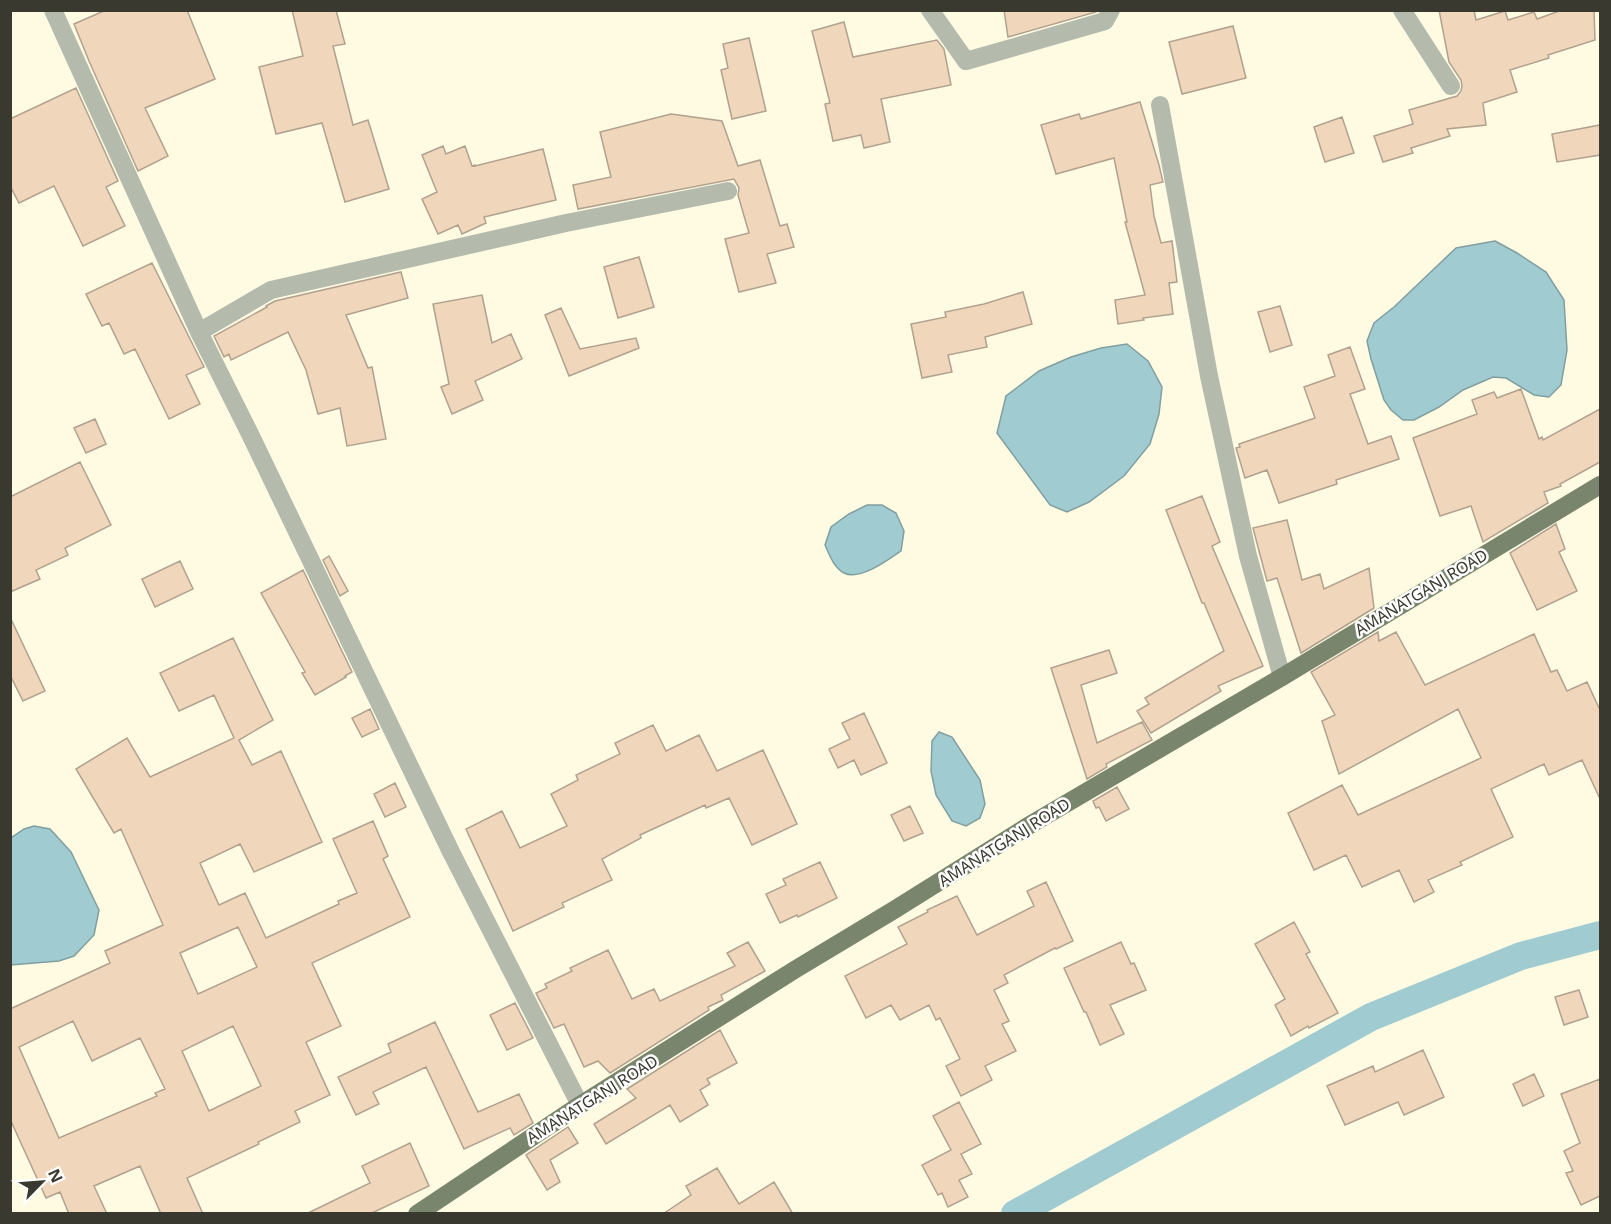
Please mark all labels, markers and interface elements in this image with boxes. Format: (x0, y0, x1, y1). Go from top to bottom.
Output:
street label: AMANATGANJ ROAD (1350, 544, 1492, 640)
street label: AMANATGANJ ROAD (934, 793, 1074, 891)
street label: AMANATGANJ ROAD (522, 1050, 662, 1148)
north arrow (12, 1152, 72, 1212)
text: N (43, 1165, 68, 1186)

